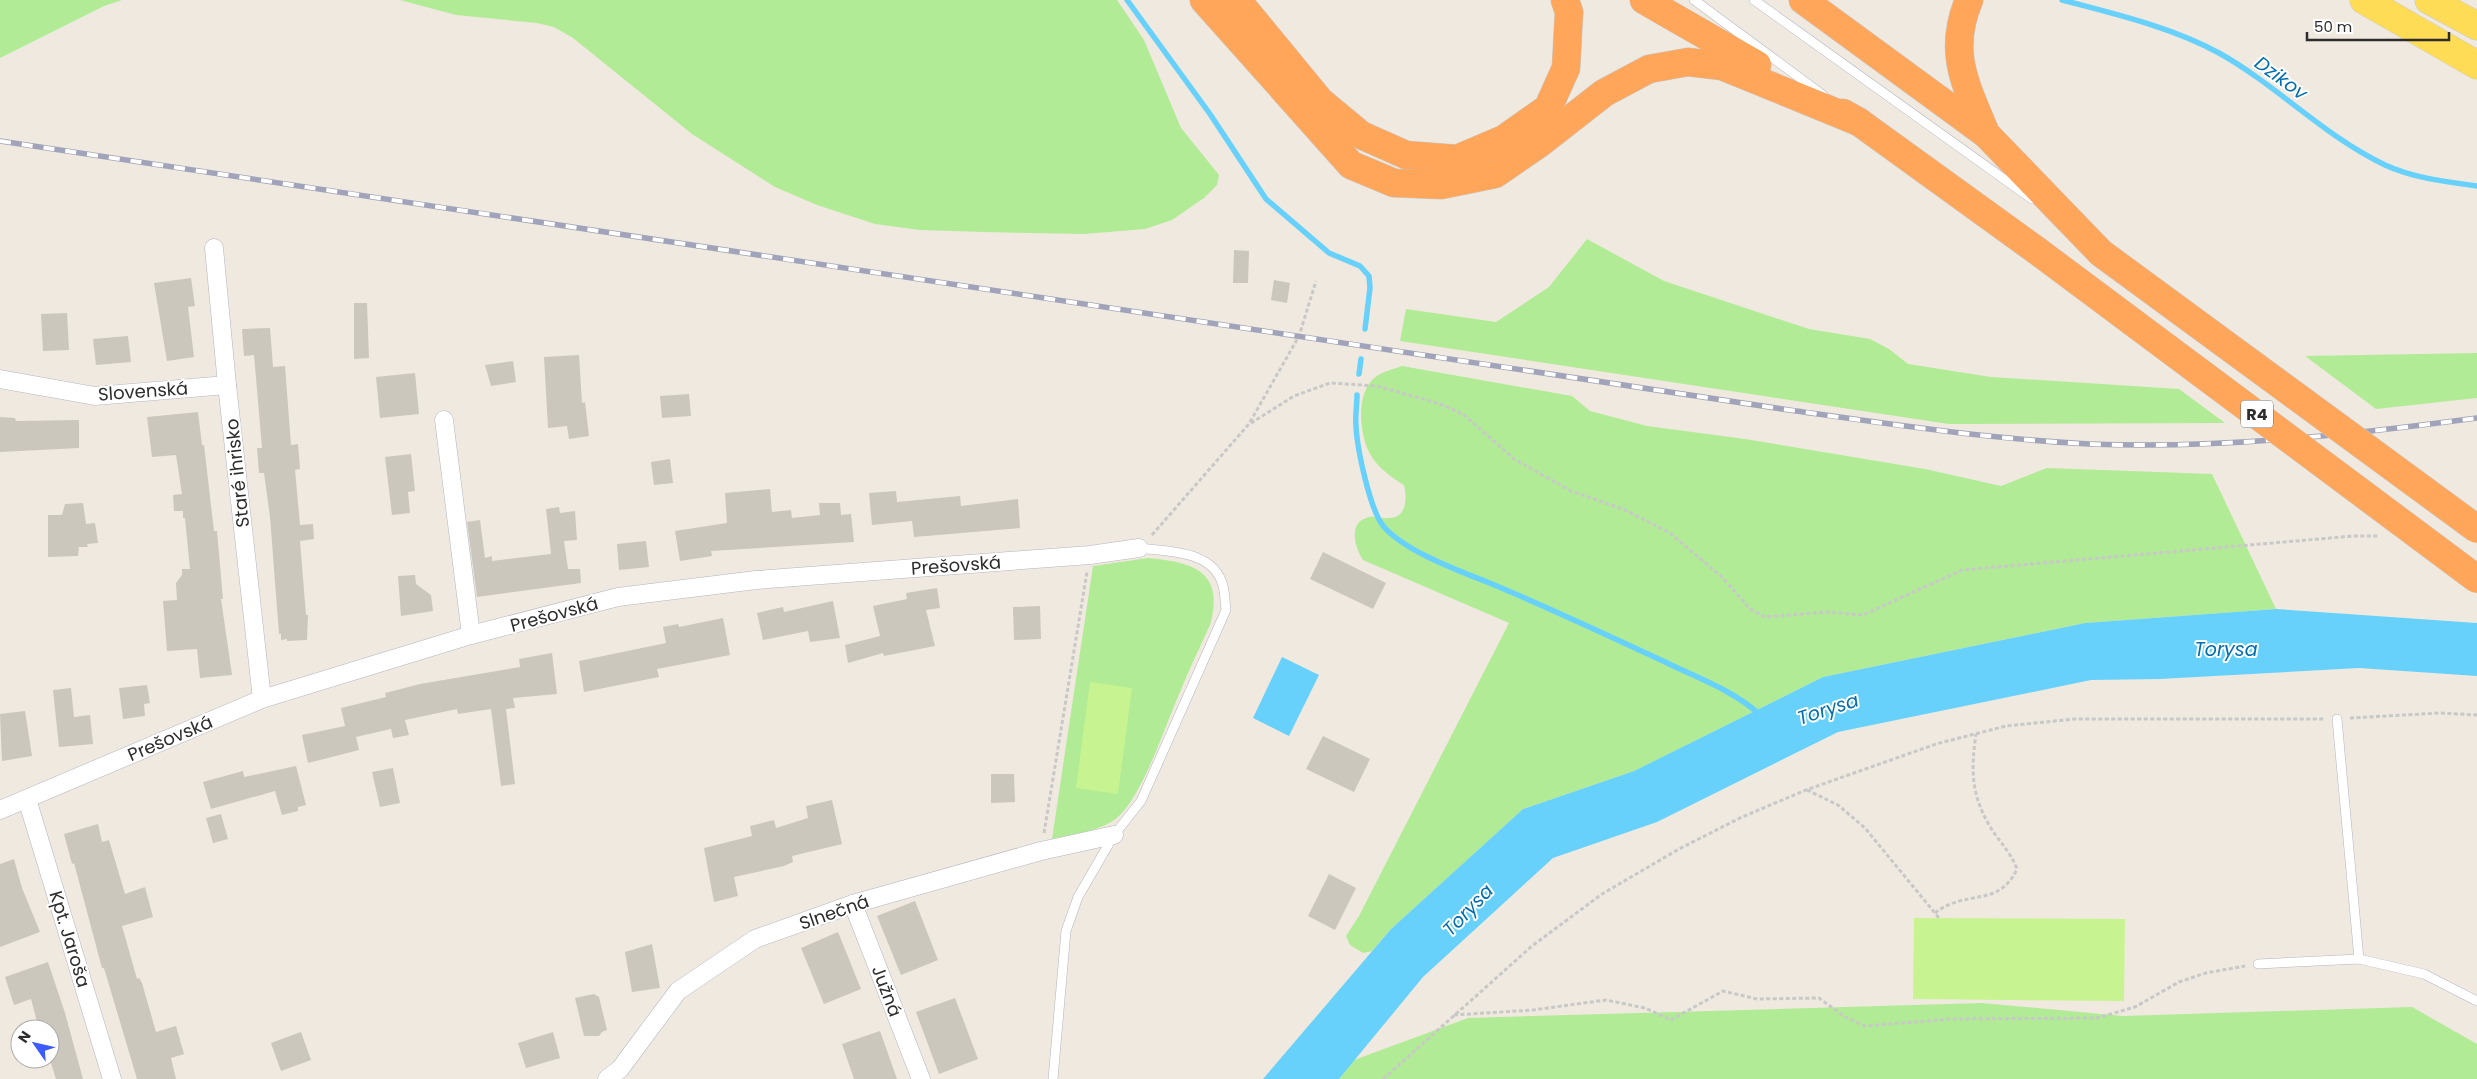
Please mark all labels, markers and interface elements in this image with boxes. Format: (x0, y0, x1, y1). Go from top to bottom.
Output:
scale bar (2307, 10, 2450, 42)
text: 50 m (2314, 16, 2352, 37)
water label: Dzikov (2249, 50, 2314, 107)
street label: Slovenská (97, 375, 189, 407)
road number: R4 (2241, 400, 2273, 428)
street label: Staré ihrisko (219, 417, 255, 529)
street label: Prešovská (910, 549, 1002, 581)
street label: Prešovská (507, 590, 601, 638)
water label: Torysa (2195, 636, 2258, 663)
water label: Torysa (1794, 686, 1862, 732)
street label: Prešovská (124, 709, 216, 767)
water label: Torysa (1436, 878, 1500, 942)
street label: Kpt. Jaroša (43, 888, 97, 990)
street label: Slnečná (796, 888, 872, 936)
street label: Južná (866, 962, 908, 1020)
north arrow (10, 1019, 60, 1069)
text: N (13, 1027, 35, 1047)

